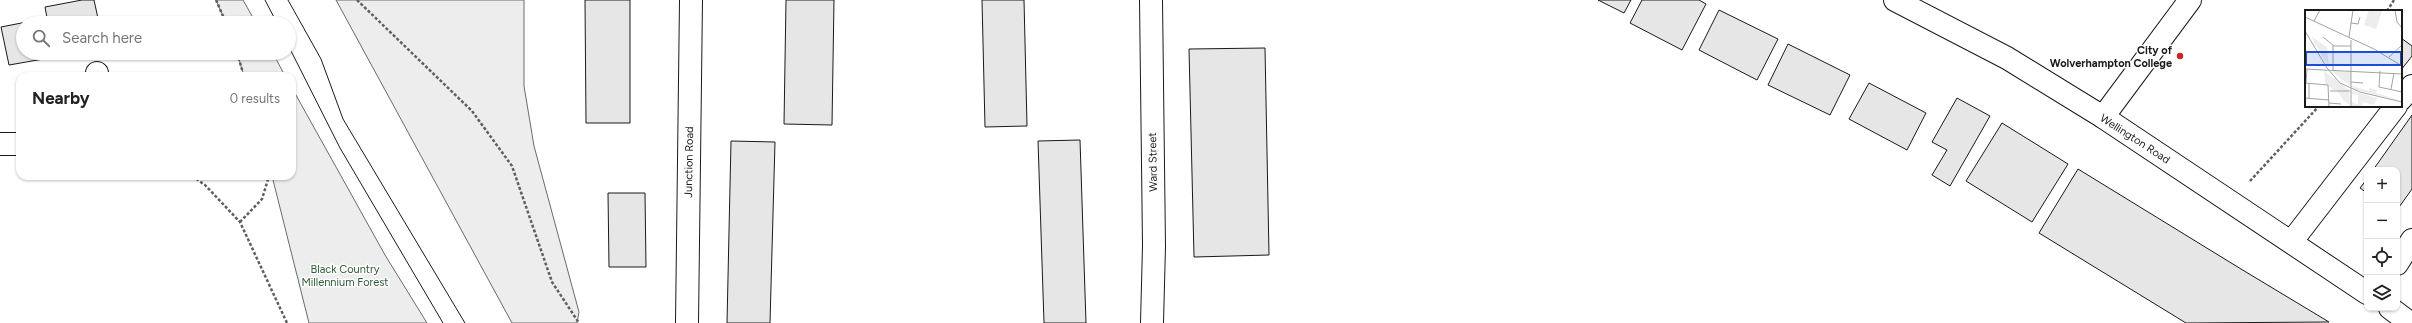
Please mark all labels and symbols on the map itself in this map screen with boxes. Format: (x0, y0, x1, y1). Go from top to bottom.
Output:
inset map (2305, 10, 2402, 107)
place label: City of Wolverhampton College (2050, 44, 2173, 70)
marker: City of Wolverhampton College (2175, 51, 2185, 61)
street label: Wellington Road (2098, 112, 2172, 166)
street label: Junction Road (682, 126, 696, 198)
street label: Ward Street (1146, 132, 1160, 192)
park label: Black Country Millennium Forest (301, 263, 389, 289)

